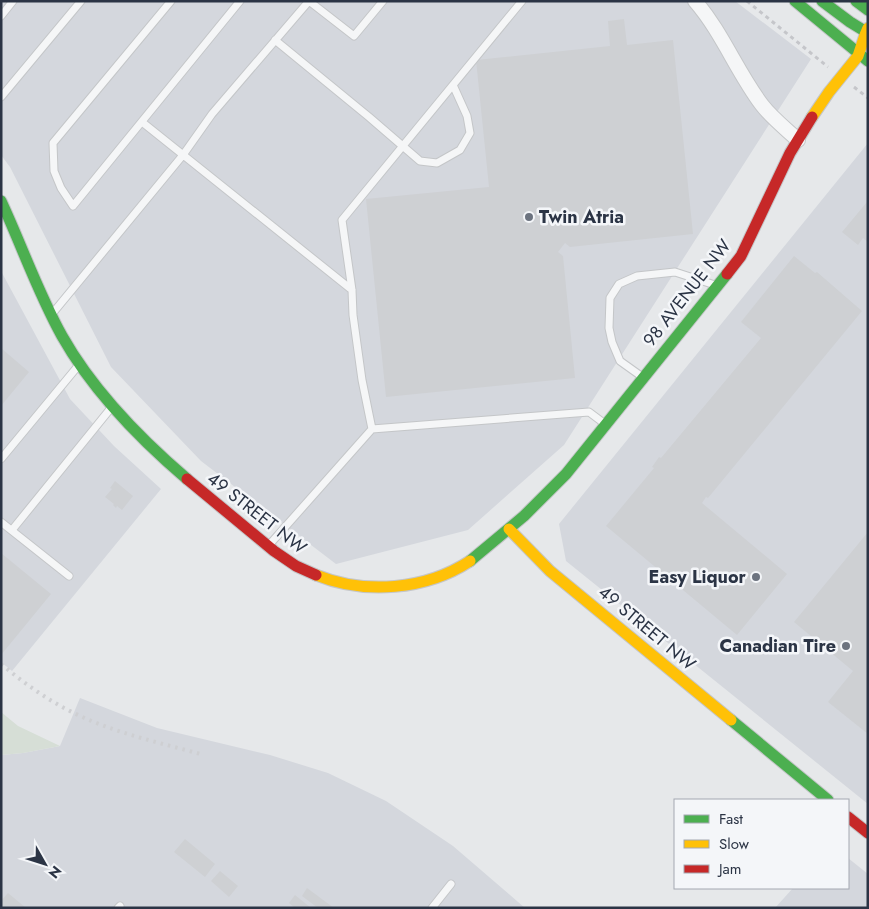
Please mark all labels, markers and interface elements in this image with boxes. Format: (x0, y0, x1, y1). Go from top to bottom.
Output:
place label: Twin Atria (539, 204, 624, 230)
marker: Twin Atria (523, 211, 535, 223)
street label: 98 AVENUE NW (637, 234, 737, 352)
street label: 49 STREET NW (202, 466, 312, 560)
place label: Easy Liquor (649, 564, 747, 590)
marker: Easy Liquor (750, 571, 762, 583)
street label: 49 STREET NW (593, 579, 701, 677)
place label: Canadian Tire (720, 633, 836, 659)
marker: Canadian Tire (840, 640, 852, 652)
legend (674, 799, 849, 889)
text: Fast (719, 808, 743, 830)
text: Slow (719, 833, 750, 855)
north arrow (20, 839, 70, 889)
text: Jam (717, 858, 742, 880)
text: N (44, 862, 66, 883)

